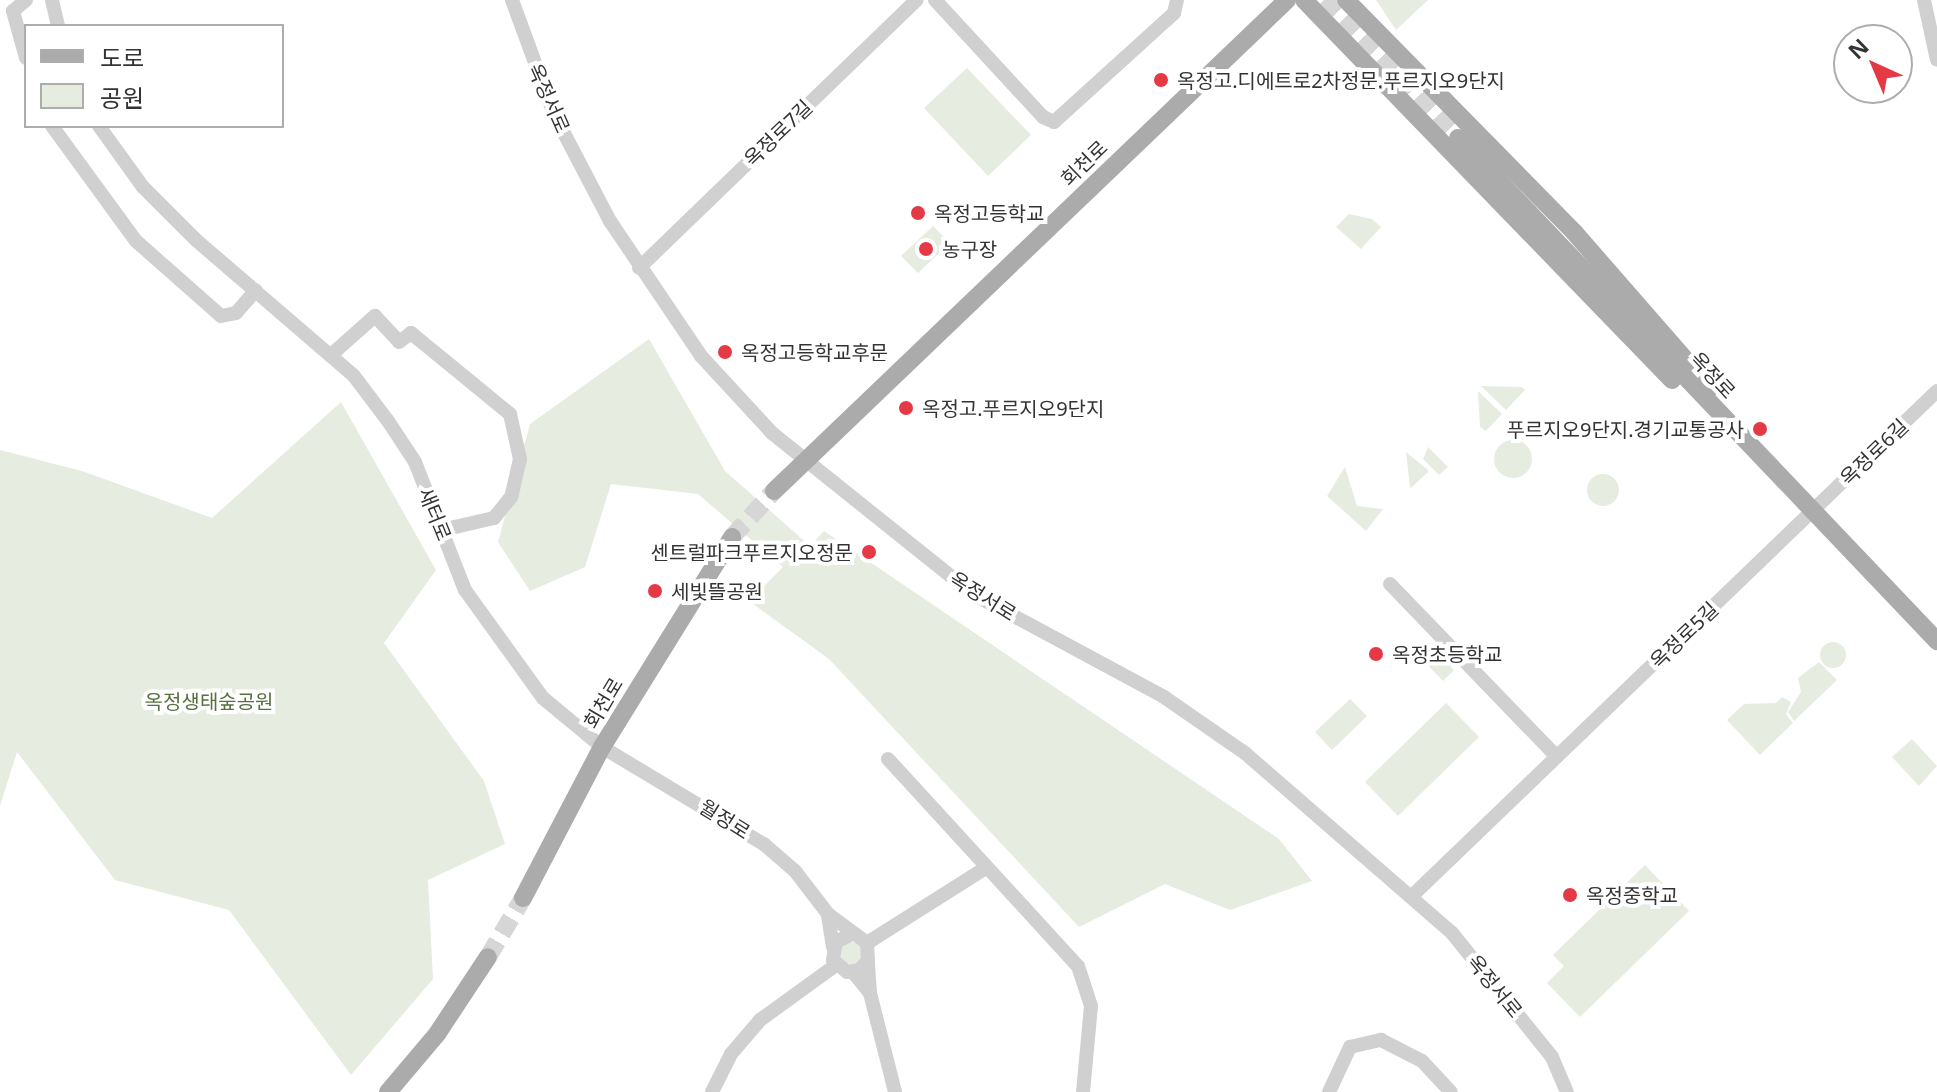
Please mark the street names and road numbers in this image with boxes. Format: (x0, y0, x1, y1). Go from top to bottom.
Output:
street label: 옥정서로 (523, 60, 575, 136)
street label: 옥정로7길 (739, 95, 817, 171)
street label: 회천로 (1056, 135, 1112, 191)
street label: 옥정로 (1685, 347, 1741, 403)
street label: 옥정로6길 (1835, 414, 1913, 490)
street label: 새터로 (414, 484, 456, 544)
street label: 옥정서로 (945, 566, 1021, 626)
street label: 옥정로5길 (1645, 597, 1723, 673)
street label: 회천로 (578, 673, 628, 733)
street label: 월정로 (695, 794, 755, 844)
street label: 옥정서로 (1463, 950, 1527, 1022)

